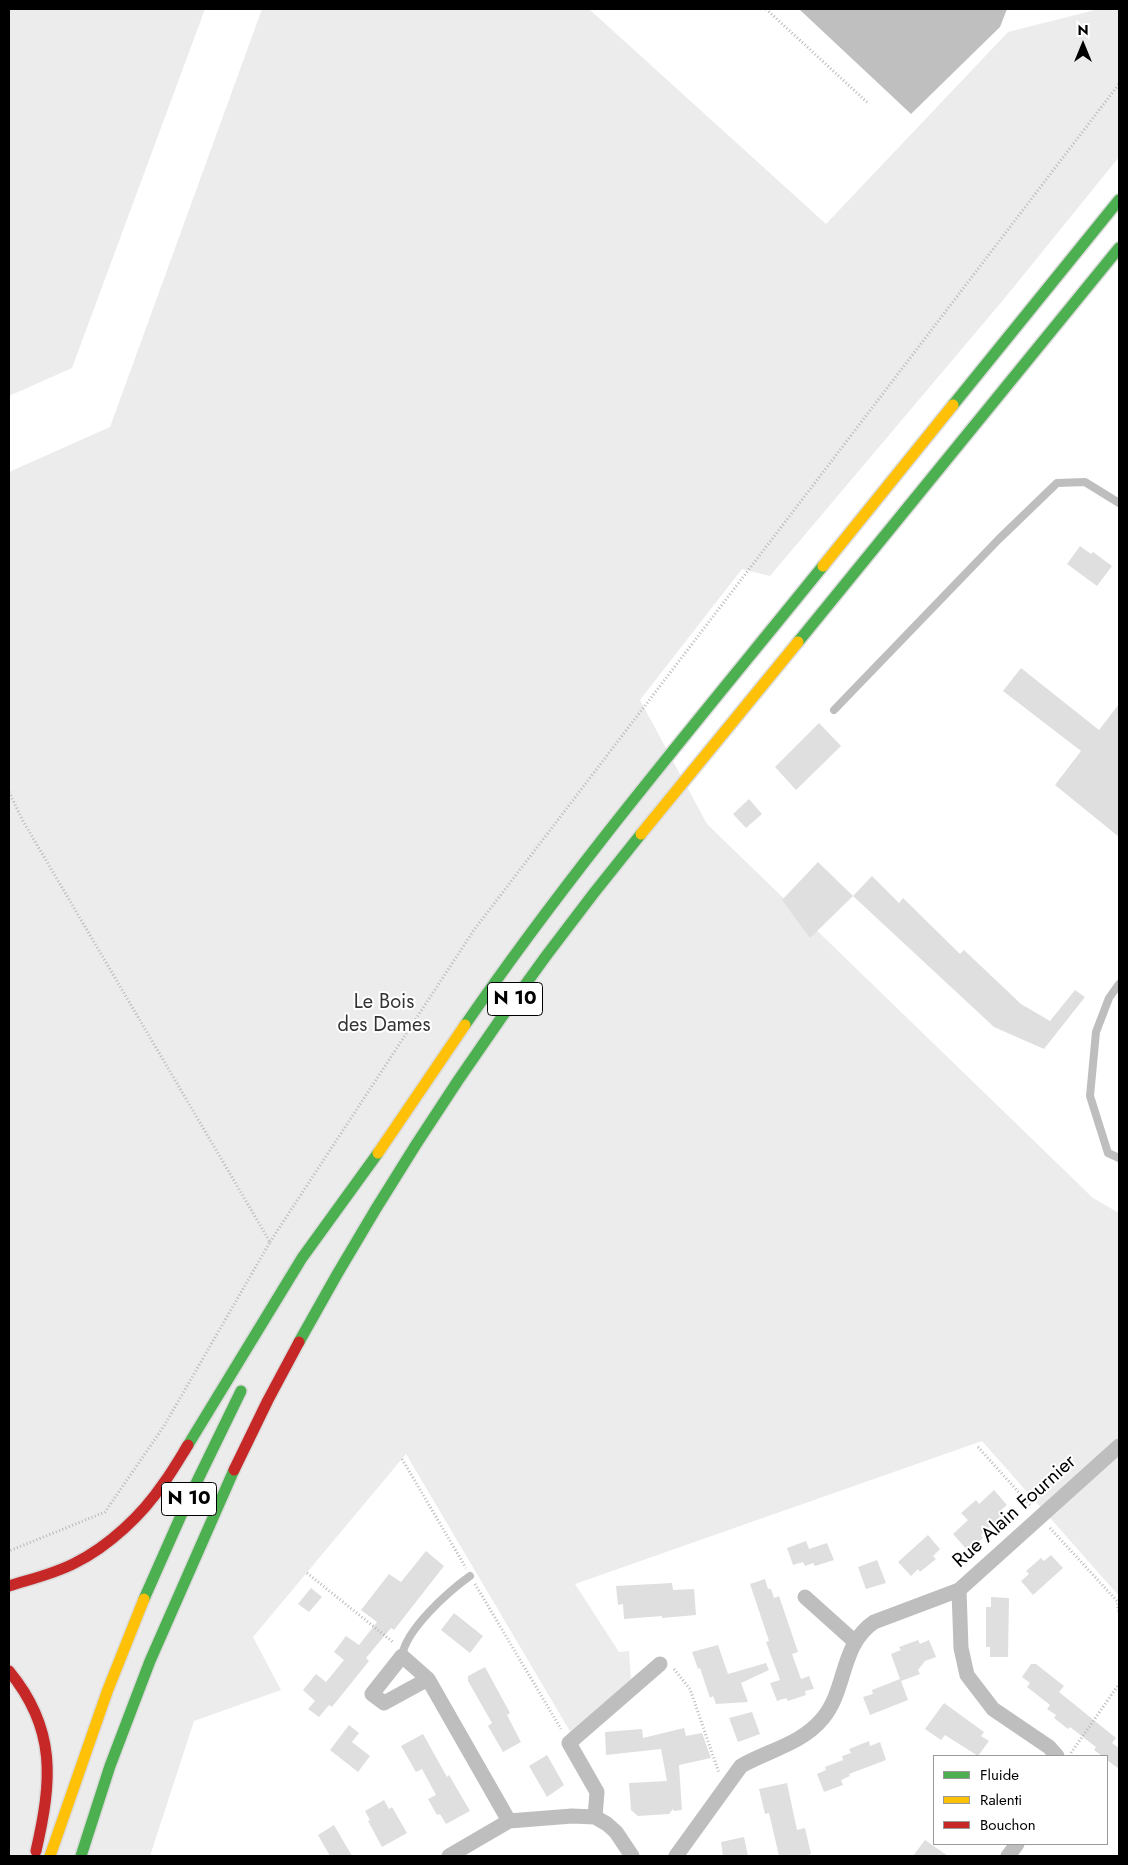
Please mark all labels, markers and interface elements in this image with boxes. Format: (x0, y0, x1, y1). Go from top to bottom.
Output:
north arrow (1058, 20, 1108, 70)
text: N (1077, 20, 1089, 40)
road number: N 10 (488, 982, 542, 1016)
park label: Le Bois des Dames (338, 991, 430, 1038)
street label: Rue Alain Fournier (948, 1450, 1082, 1574)
road number: N 10 (162, 1482, 216, 1516)
legend (933, 1755, 1108, 1845)
text: Fluide (980, 1764, 1019, 1786)
text: Ralenti (980, 1789, 1022, 1811)
text: Bouchon (980, 1814, 1036, 1836)

